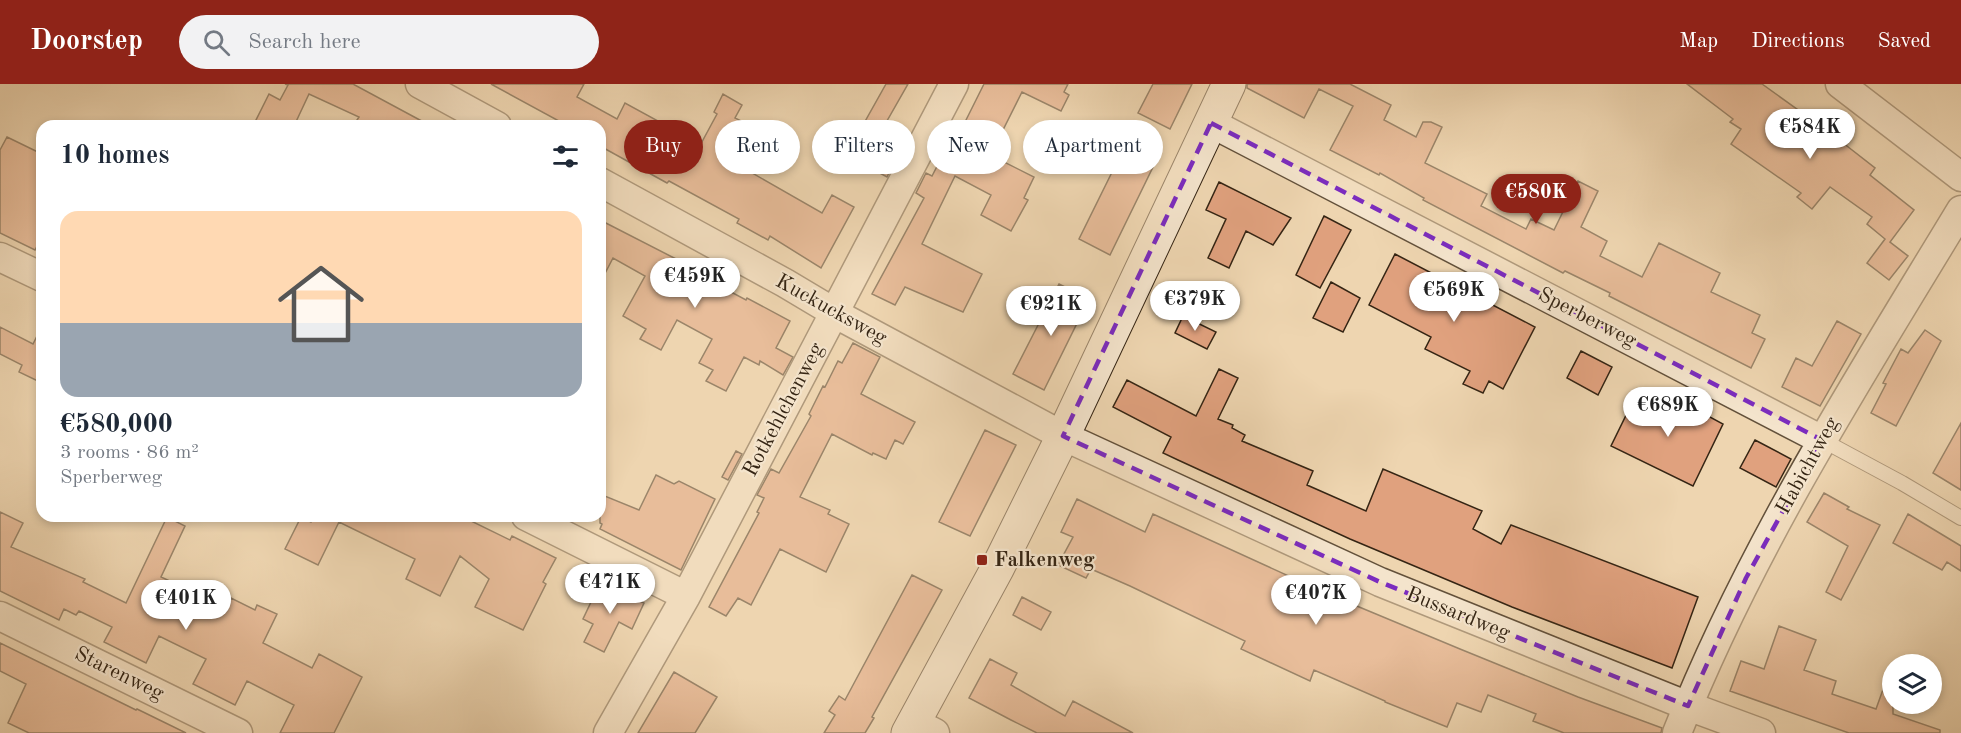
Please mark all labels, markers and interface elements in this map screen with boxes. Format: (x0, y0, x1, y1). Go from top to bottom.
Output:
search box (179, 15, 599, 69)
icon: search (200, 26, 233, 59)
text: Doorstep (30, 28, 143, 56)
text: Search here (248, 31, 361, 53)
text: Map (1679, 31, 1718, 52)
text: Directions (1751, 31, 1845, 52)
text: Saved (1878, 31, 1931, 52)
pin: €584K (1768, 109, 1852, 160)
text: €584K (1779, 118, 1841, 138)
chip: Buy (624, 120, 703, 174)
chip: Rent (715, 120, 800, 174)
chip: Filters (812, 120, 915, 174)
chip: New (927, 120, 1011, 174)
chip: Apartment (1023, 120, 1163, 174)
icon: filters (549, 140, 582, 173)
text: 10 homes (60, 143, 169, 169)
pin: €580K (1494, 174, 1578, 225)
text: €580K (1505, 183, 1567, 203)
icon: home (267, 250, 375, 358)
pin: €459K (653, 258, 737, 309)
text: €459K (664, 267, 726, 287)
street label: Kuckucksweg (772, 271, 891, 350)
pin: €569K (1412, 272, 1496, 323)
pin: €379K (1153, 281, 1237, 332)
text: €569K (1423, 281, 1485, 301)
street label: Sperberweg (1534, 284, 1640, 352)
pin: €921K (1009, 286, 1093, 337)
text: €379K (1164, 290, 1226, 310)
text: €921K (1020, 295, 1082, 315)
street label: Rotkehlchenweg (740, 339, 828, 480)
pin: €689K (1626, 387, 1710, 438)
text: €689K (1637, 396, 1699, 416)
text: €580,000 (60, 412, 173, 438)
street label: Habichtweg (1773, 413, 1844, 518)
text: 3 rooms · 86 m² (60, 443, 199, 463)
text: Sperberweg (60, 468, 162, 488)
place label: Falkenweg (994, 550, 1095, 571)
marker: Falkenweg (975, 553, 989, 567)
pin: €471K (568, 564, 652, 615)
text: €471K (579, 573, 641, 593)
pin: €407K (1274, 575, 1358, 626)
pin: €401K (144, 580, 228, 631)
text: €407K (1285, 584, 1347, 604)
street label: Bussardweg (1403, 584, 1514, 645)
text: €401K (155, 589, 217, 609)
street label: Starenweg (71, 643, 168, 705)
map controls (1882, 654, 1942, 714)
button: layers (1882, 654, 1942, 714)

